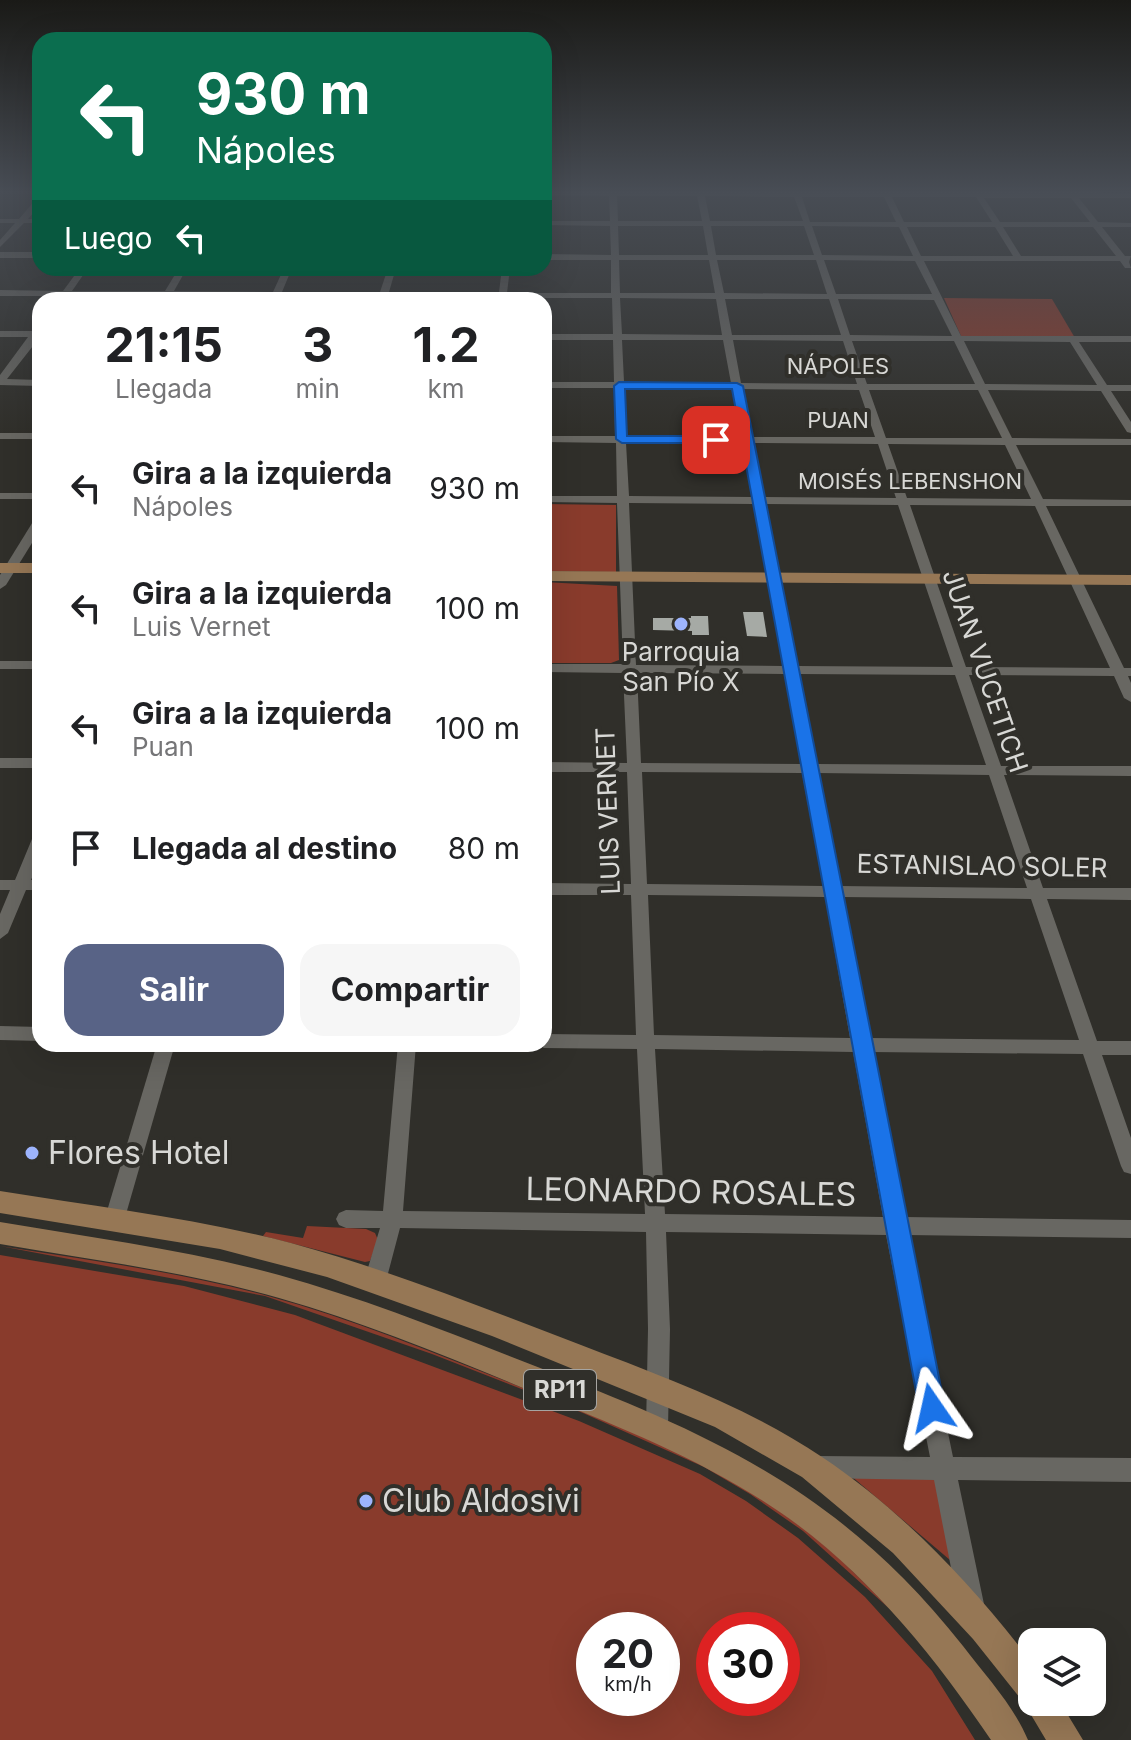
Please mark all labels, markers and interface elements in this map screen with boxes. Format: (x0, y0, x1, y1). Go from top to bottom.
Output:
text: 930 m (196, 60, 371, 128)
icon: left (64, 64, 168, 168)
text: Nápoles (196, 128, 336, 172)
icon: left (169, 216, 213, 260)
text: Luego (64, 220, 153, 256)
text: 21:15 (105, 315, 223, 374)
text: 3 (302, 315, 333, 374)
text: 1.2 (412, 315, 479, 374)
street label: NÁPOLES (787, 353, 889, 379)
text: Llegada (115, 373, 212, 404)
text: min (295, 373, 340, 404)
text: km (427, 373, 464, 404)
pin (682, 406, 750, 474)
street label: PUAN (807, 407, 869, 433)
icon: arrive (694, 418, 738, 462)
text: Gira a la izquierda (132, 455, 392, 491)
icon: left (64, 466, 108, 510)
street label: MOISÉS LEBENSHON (798, 468, 1022, 494)
text: 930 m (429, 470, 520, 506)
text: Nápoles (132, 491, 233, 522)
street label: JUAN VUCETICH (936, 565, 1035, 776)
text: Gira a la izquierda (132, 575, 392, 611)
icon: left (64, 586, 108, 630)
text: 100 m (435, 590, 520, 626)
text: Luis Vernet (132, 611, 270, 642)
marker: Parroquia San Pío X (672, 615, 690, 633)
place label: Parroquia San Pío X (622, 636, 740, 697)
text: Gira a la izquierda (132, 695, 392, 731)
icon: left (64, 706, 108, 750)
text: 100 m (435, 710, 520, 746)
street label: LUIS VERNET (589, 727, 626, 895)
text: Puan (132, 731, 194, 762)
icon: arrive (64, 826, 108, 870)
text: Llegada al destino (132, 830, 397, 866)
text: 80 m (448, 830, 520, 866)
street label: ESTANISLAO SOLER (856, 848, 1108, 883)
button: Salir (64, 944, 284, 1036)
button: Compartir (300, 944, 520, 1036)
place label: Flores Hotel (48, 1133, 229, 1172)
marker: Flores Hotel (23, 1144, 41, 1162)
street label: LEONARDO ROSALES (525, 1169, 857, 1214)
position arrow (890, 1366, 974, 1450)
road number: RP11 (524, 1370, 596, 1410)
place label: Club Aldosivi (382, 1481, 580, 1520)
marker: Club Aldosivi (357, 1492, 375, 1510)
speed limit sign: 30 (696, 1612, 800, 1716)
map controls (1018, 1628, 1106, 1716)
button: layers (1018, 1628, 1106, 1716)
text: 20 (602, 1629, 654, 1678)
text: km/h (604, 1672, 652, 1696)

